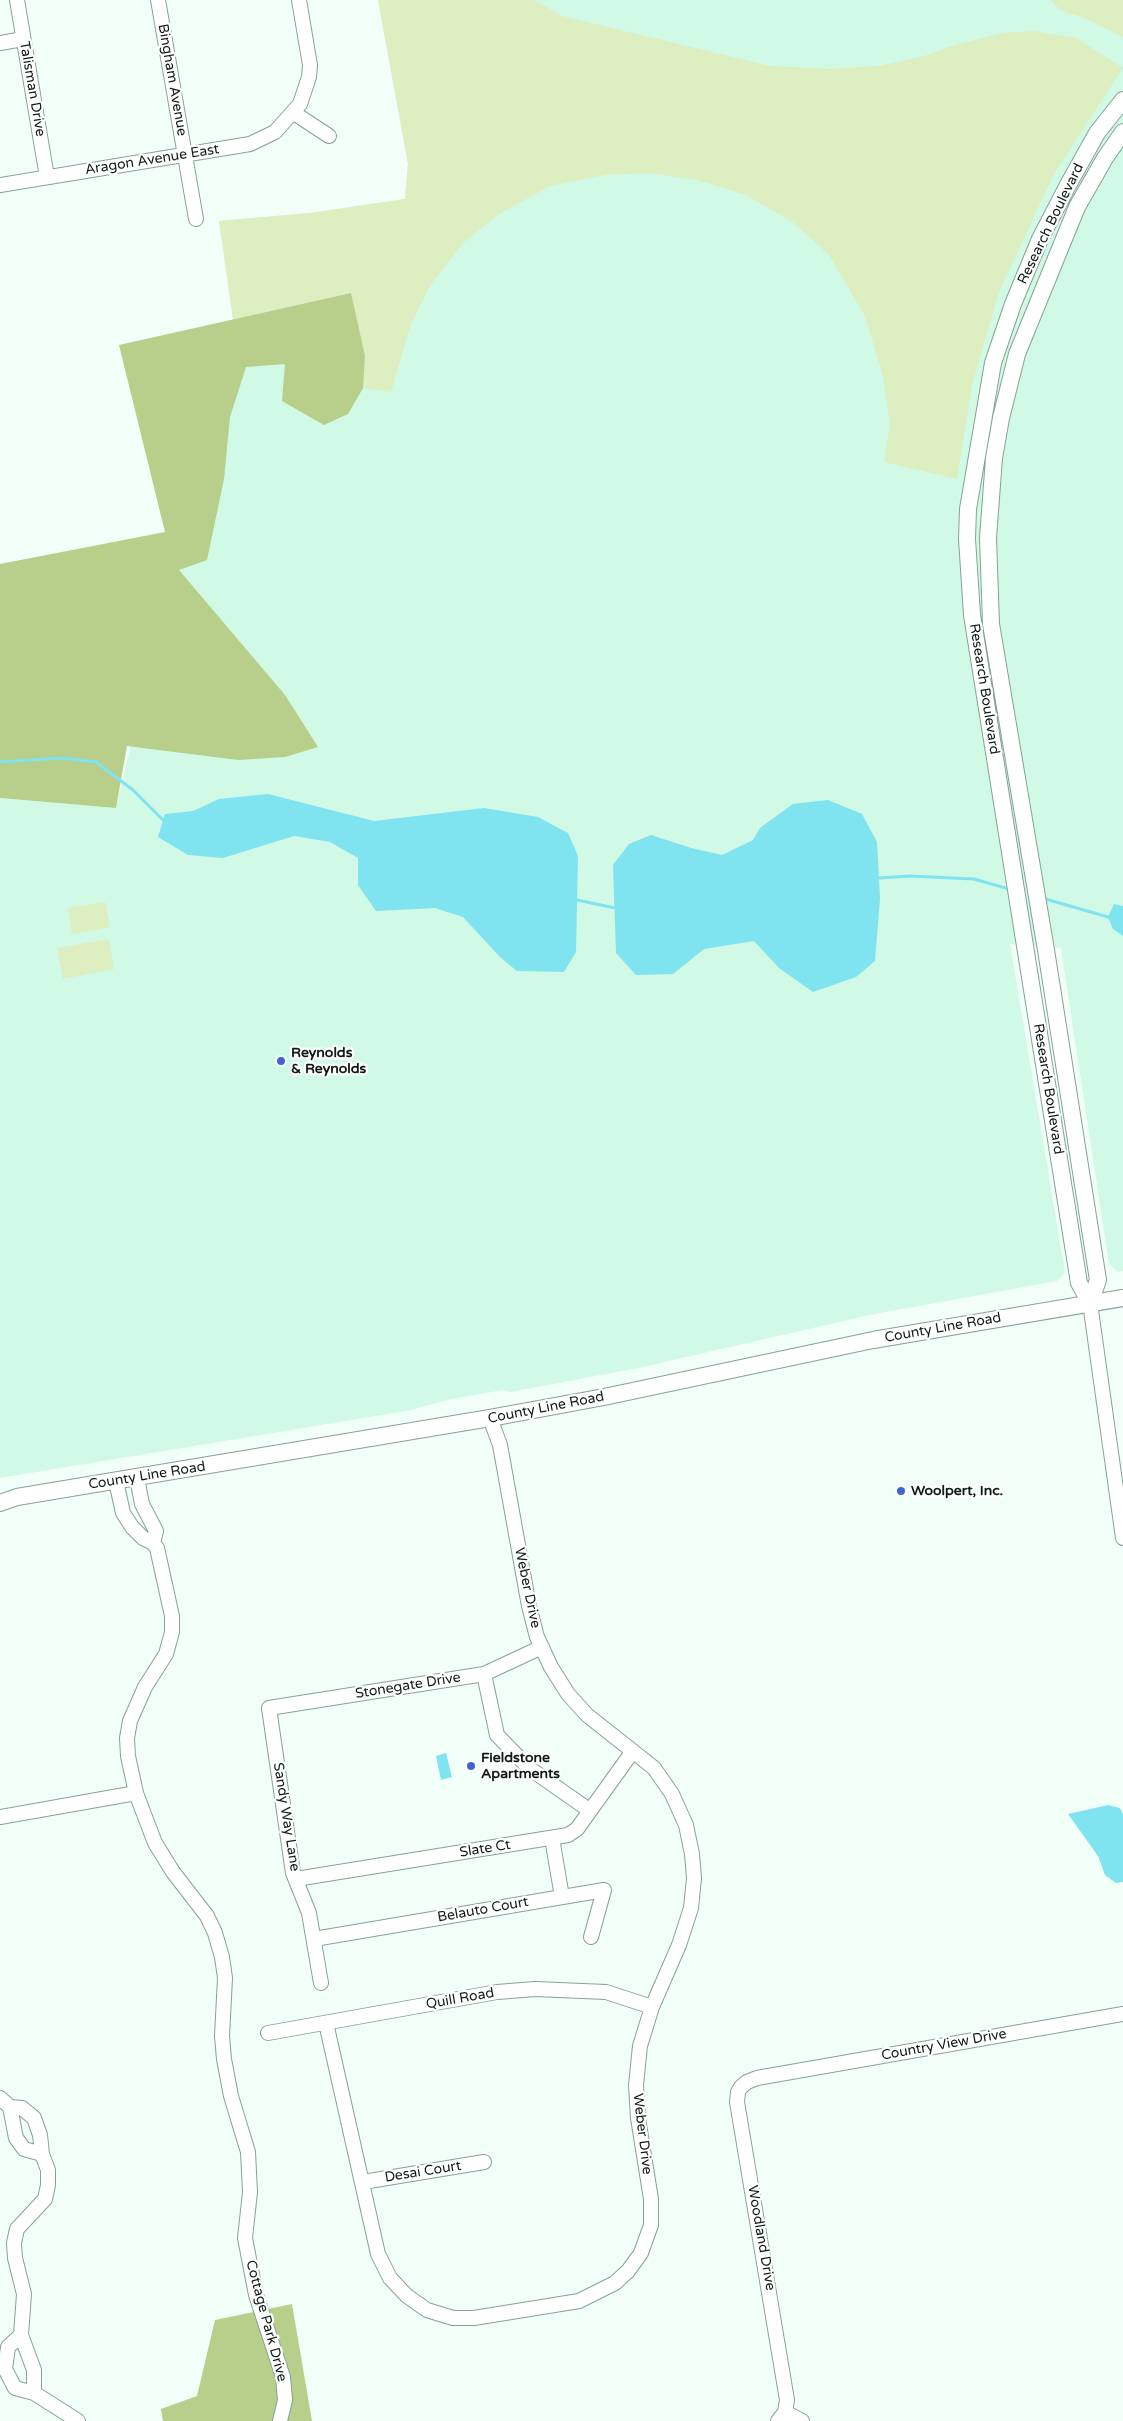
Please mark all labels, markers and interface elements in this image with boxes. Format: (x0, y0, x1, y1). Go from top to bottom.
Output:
street label: Bingham Avenue (154, 23, 190, 137)
street label: Talisman Drive (15, 40, 49, 138)
street label: Aragon Avenue East (84, 141, 220, 179)
street label: Research Boulevard (1014, 161, 1088, 287)
street label: Research Boulevard (965, 622, 1003, 756)
street label: Research Boulevard (1029, 1022, 1067, 1156)
place label: Reynolds & Reynolds (291, 1045, 366, 1078)
marker: Reynolds & Reynolds (275, 1055, 287, 1067)
street label: County Line Road (883, 1309, 1003, 1347)
street label: County Line Road (486, 1388, 606, 1428)
street label: County Line Road (87, 1458, 207, 1494)
place label: Woolpert, Inc. (911, 1483, 1003, 1499)
marker: Woolpert, Inc. (895, 1485, 907, 1497)
street label: Weber Drive (510, 1546, 544, 1630)
street label: Stonegate Drive (354, 1669, 462, 1703)
place label: Fieldstone Apartments (481, 1750, 560, 1782)
marker: Fieldstone Apartments (465, 1760, 477, 1772)
street label: Sandy Way Lane (269, 1761, 303, 1873)
street label: Slate Ct (458, 1837, 512, 1861)
street label: Belauto Court (436, 1894, 530, 1926)
street label: Quill Road (425, 1985, 495, 2013)
street label: Country View Drive (880, 2026, 1008, 2064)
street label: Weber Drive (629, 2092, 655, 2176)
street label: Desai Court (384, 2158, 462, 2186)
street label: Woodland Drive (744, 2184, 778, 2292)
street label: Cottage Park Drive (242, 2258, 290, 2384)

